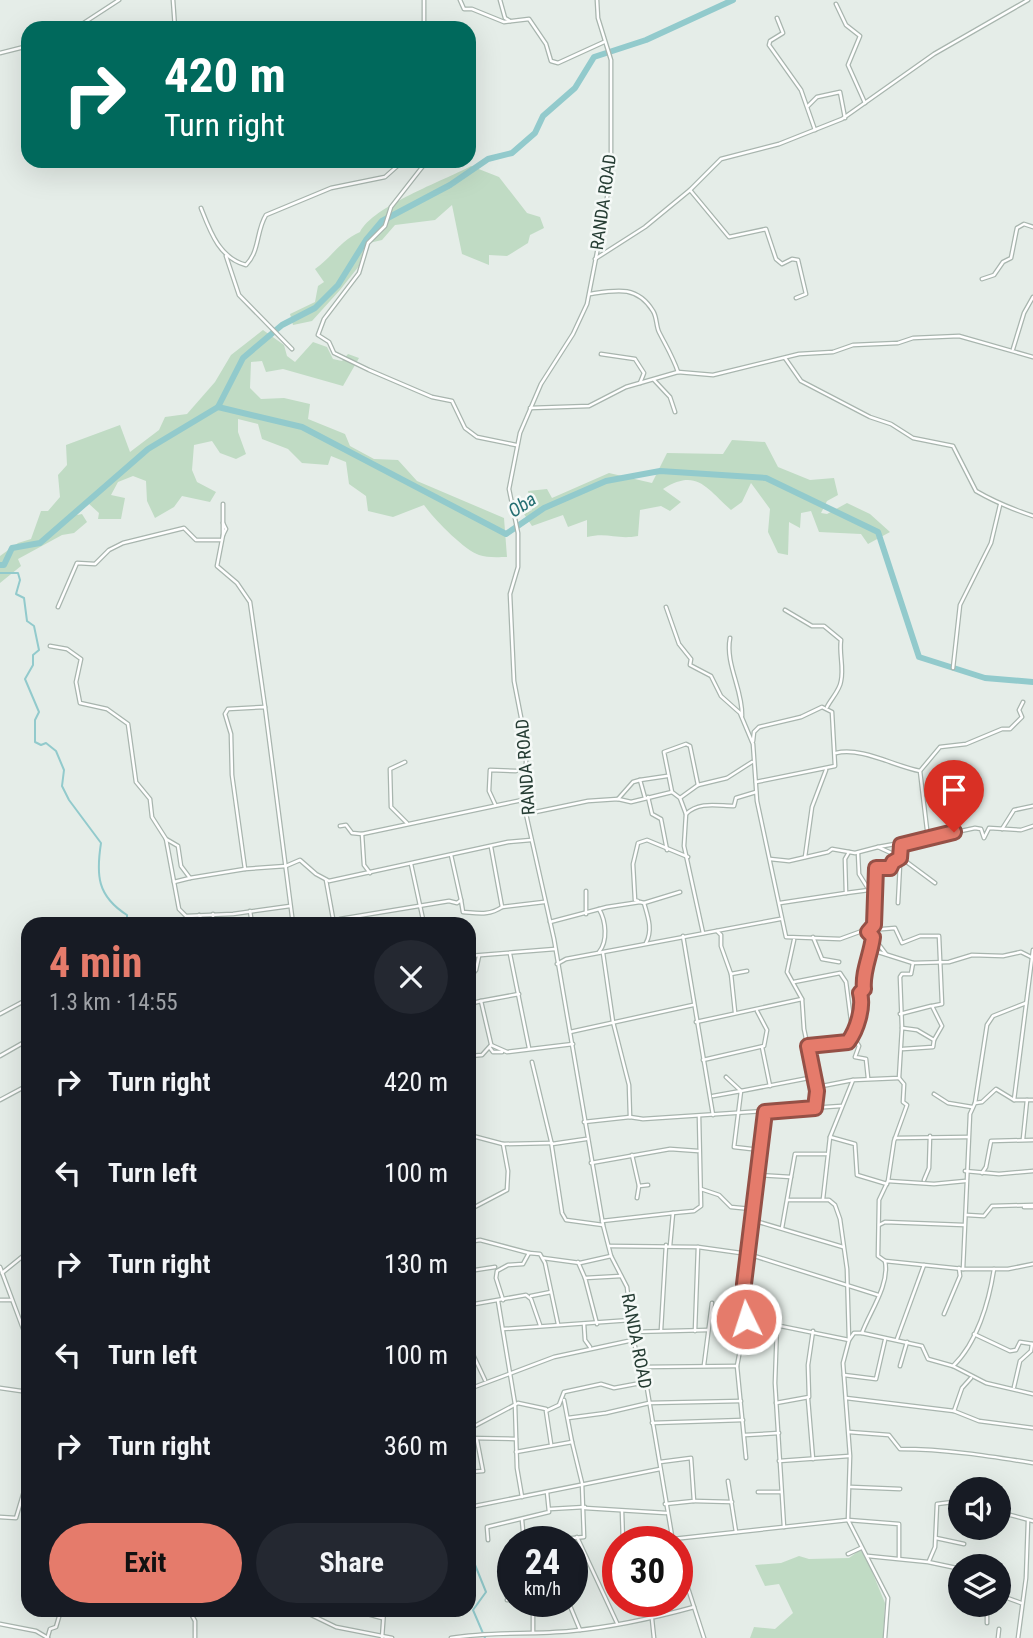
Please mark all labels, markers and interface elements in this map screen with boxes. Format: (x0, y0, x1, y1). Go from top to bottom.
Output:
text: 420 m (164, 47, 286, 104)
icon: right (49, 49, 140, 140)
text: Turn right (164, 106, 285, 144)
street label: RANDA ROAD (586, 153, 620, 251)
water label: Oba (504, 487, 540, 523)
street label: RANDA ROAD (511, 718, 539, 816)
pin (924, 760, 984, 832)
icon: arrive (935, 771, 973, 809)
text: 4 min (49, 938, 142, 987)
button: close (374, 940, 448, 1014)
text: 1.3 km · 14:55 (49, 989, 178, 1016)
icon: right (49, 1063, 87, 1101)
text: Turn right (108, 1067, 210, 1097)
text: 420 m (384, 1067, 448, 1097)
icon: left (49, 1154, 87, 1192)
text: Turn left (108, 1158, 197, 1188)
text: 100 m (384, 1158, 448, 1188)
icon: right (49, 1245, 87, 1283)
text: Turn right (108, 1249, 210, 1279)
text: 130 m (384, 1249, 448, 1279)
position arrow (709, 1282, 783, 1356)
street label: RANDA ROAD (617, 1292, 657, 1390)
icon: left (49, 1336, 87, 1374)
text: Turn left (108, 1340, 197, 1370)
text: 100 m (384, 1340, 448, 1370)
icon: right (49, 1427, 87, 1465)
text: Turn right (108, 1431, 210, 1461)
text: 360 m (384, 1431, 448, 1461)
map controls (948, 1477, 1011, 1617)
button: sound (948, 1477, 1011, 1540)
button: Exit (49, 1523, 242, 1603)
button: Share (256, 1523, 448, 1603)
speed limit sign: 30 (602, 1526, 693, 1617)
text: 24 (525, 1542, 560, 1583)
button: layers (948, 1554, 1011, 1617)
text: km/h (524, 1578, 561, 1599)

